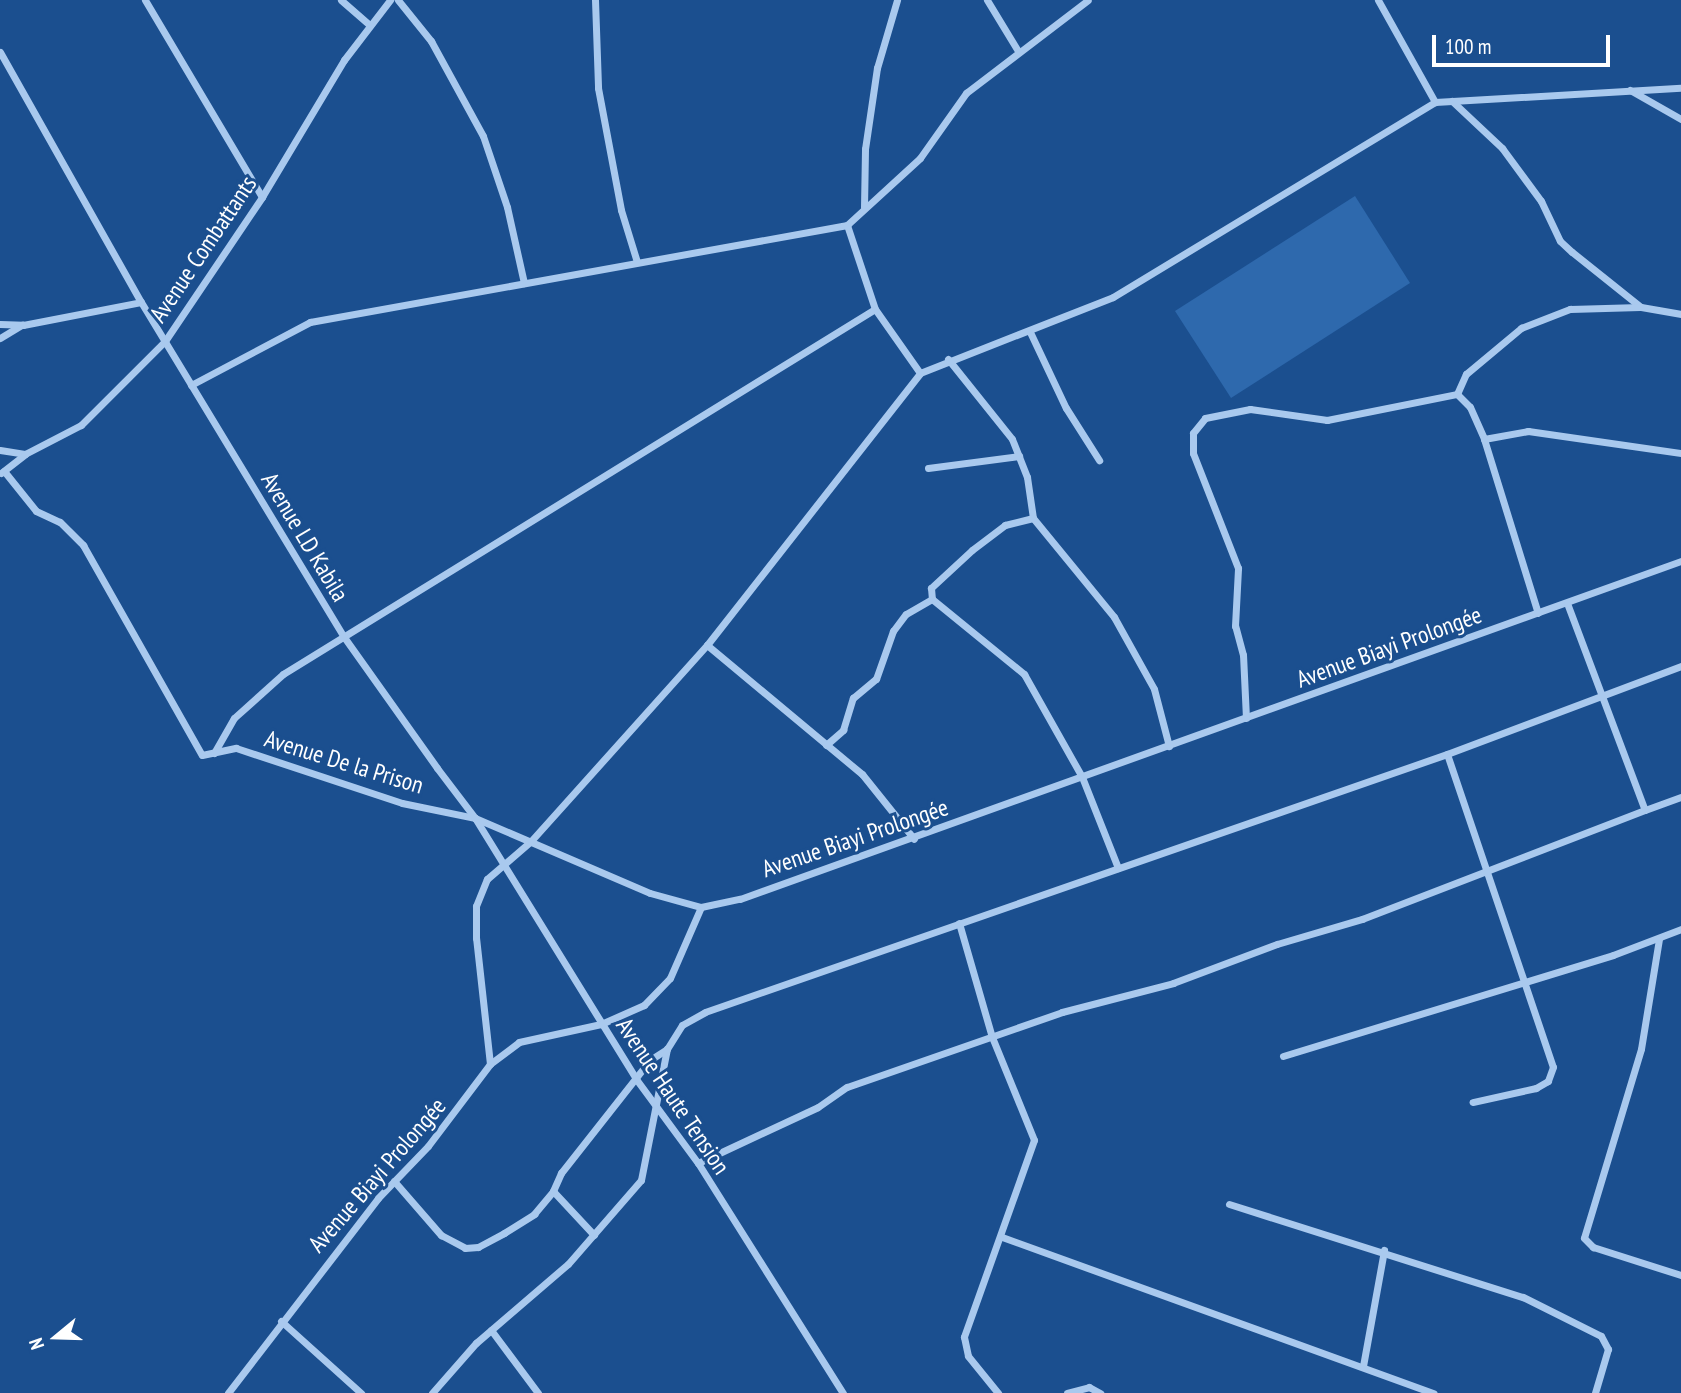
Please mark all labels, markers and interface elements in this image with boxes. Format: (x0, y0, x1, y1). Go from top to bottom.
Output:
scale bar (1436, 21, 1614, 65)
text: 100 m (1445, 33, 1491, 60)
street label: Avenue Combattants (143, 170, 263, 328)
street label: Avenue LD Kabila (255, 467, 355, 607)
street label: Avenue Biayi Prolongée (1293, 600, 1485, 694)
street label: Avenue De la Prison (261, 724, 427, 800)
street label: Avenue Biayi Prolongée (758, 793, 952, 883)
street label: Avenue Haute Tension (610, 1012, 736, 1180)
street label: Avenue Biayi Prolongée (302, 1092, 452, 1258)
north arrow (21, 1302, 91, 1372)
text: N (23, 1335, 49, 1353)

